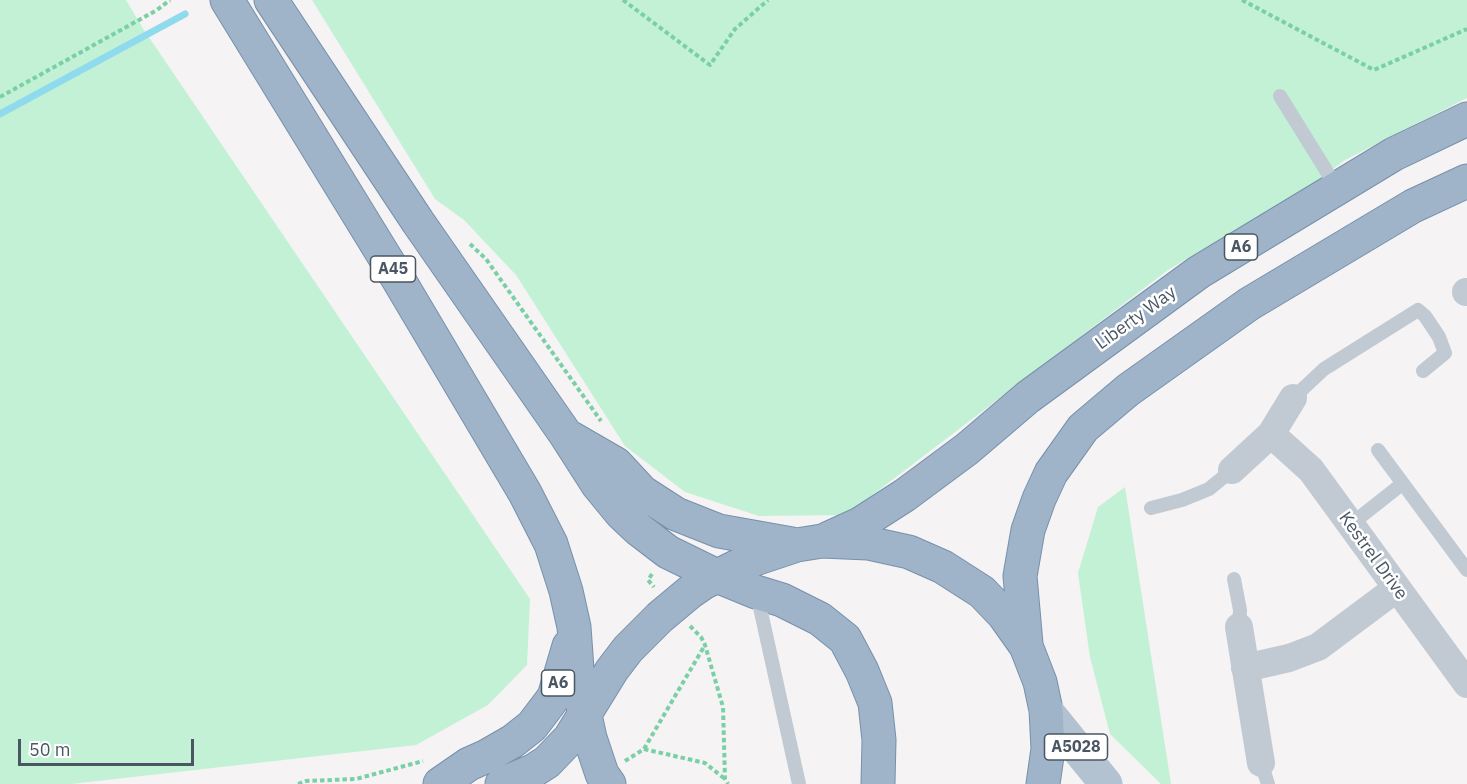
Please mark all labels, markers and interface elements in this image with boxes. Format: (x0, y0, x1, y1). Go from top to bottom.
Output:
road number: A6 (1224, 234, 1258, 260)
road number: A45 (370, 256, 416, 282)
street label: Liberty Way (1091, 282, 1181, 354)
street label: Kestrel Drive (1334, 508, 1412, 604)
road number: A6 (542, 670, 574, 696)
scale bar (21, 727, 196, 765)
road number: A5028 (1044, 734, 1108, 760)
text: 50 m (29, 738, 71, 761)

